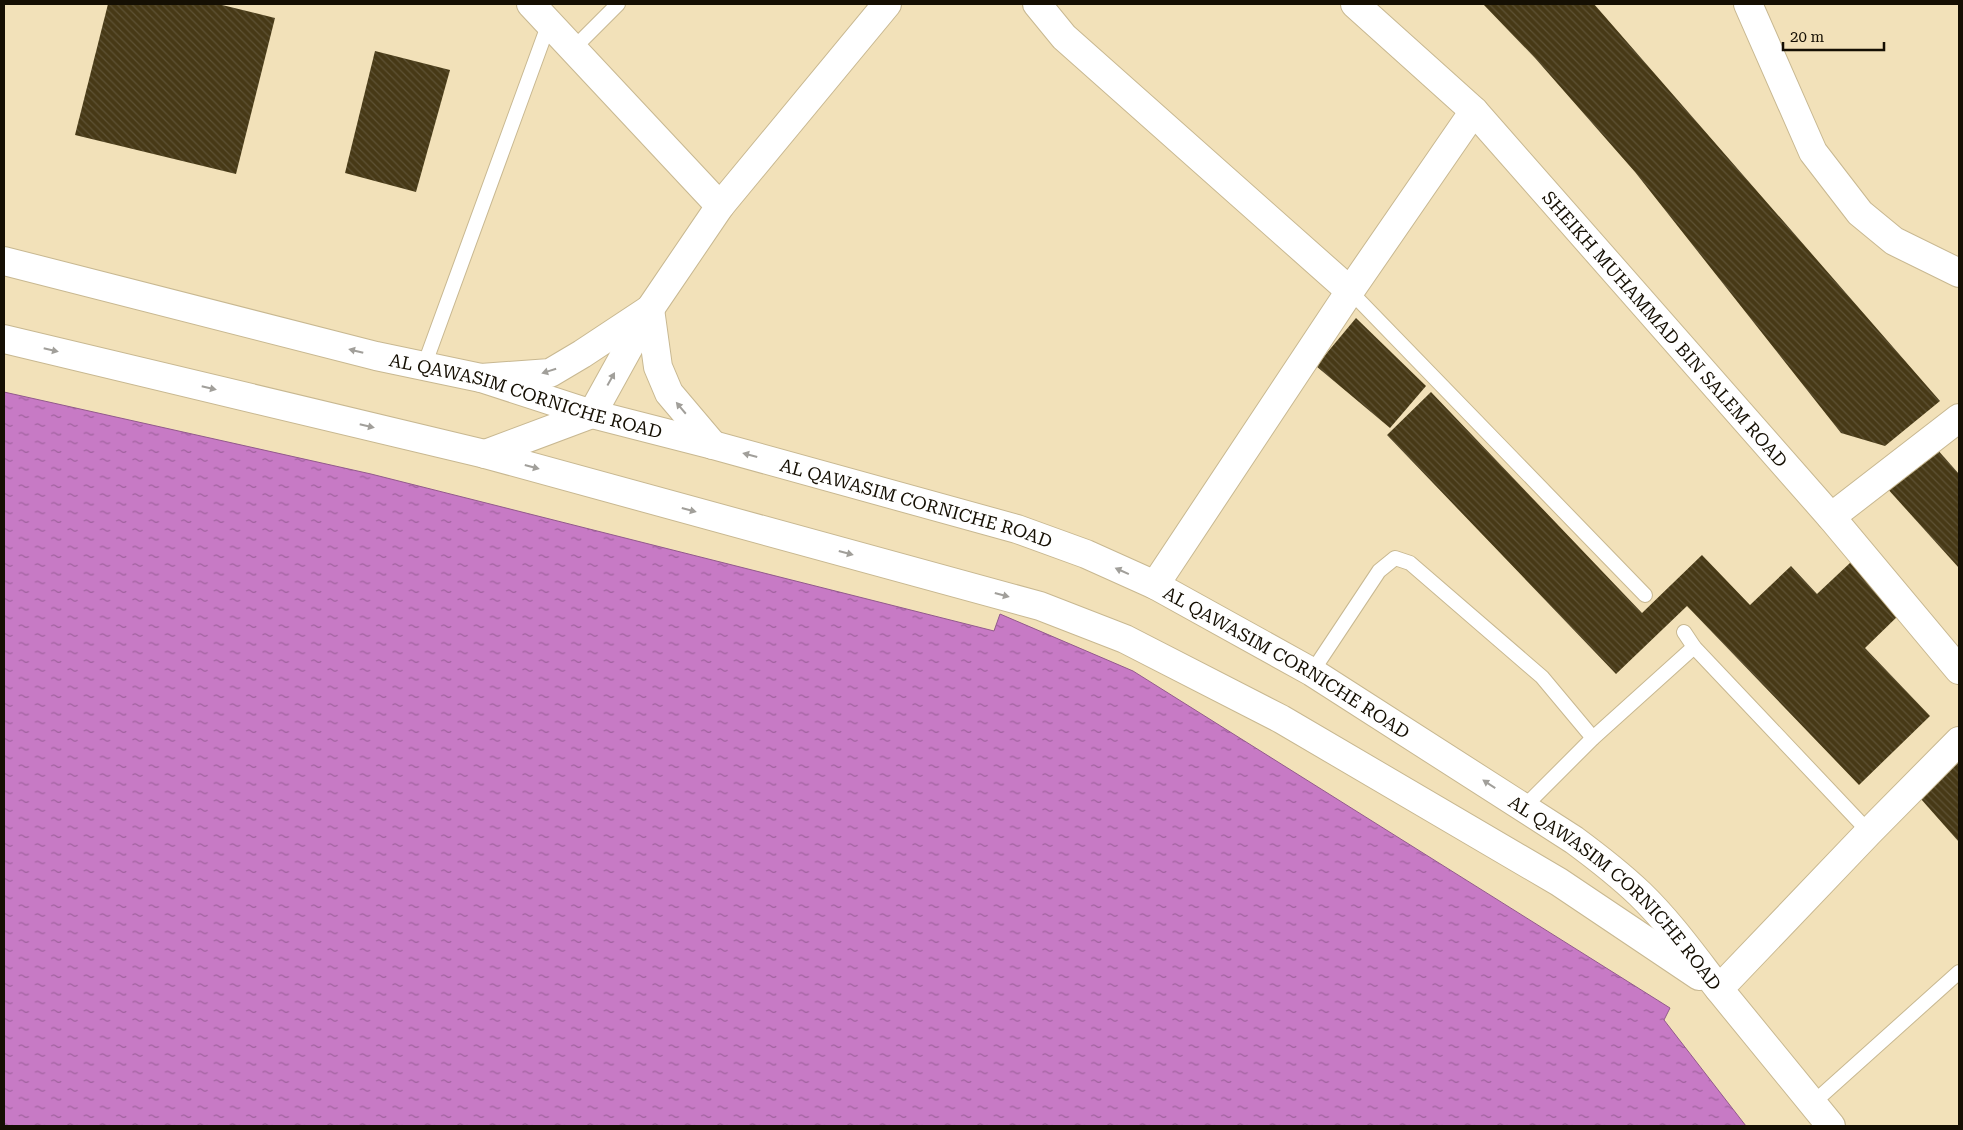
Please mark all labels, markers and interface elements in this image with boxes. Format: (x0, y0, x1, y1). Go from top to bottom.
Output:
scale bar (1783, 20, 1884, 52)
text: 20 m (1790, 28, 1825, 46)
street label: SHEIKH MUHAMMAD BIN SALEM ROAD (1539, 186, 1792, 471)
one-way arrow (44, 346, 59, 354)
one-way arrow (348, 347, 363, 355)
street label: AL QAWASIM CORNICHE ROAD (388, 349, 665, 442)
one-way arrow (541, 367, 556, 375)
one-way arrow (607, 372, 615, 387)
one-way arrow (202, 384, 217, 392)
one-way arrow (676, 402, 687, 415)
one-way arrow (360, 422, 375, 430)
one-way arrow (742, 451, 757, 459)
street label: AL QAWASIM CORNICHE ROAD (778, 454, 1055, 551)
one-way arrow (525, 463, 540, 471)
one-way arrow (681, 506, 696, 514)
one-way arrow (838, 549, 853, 557)
one-way arrow (1115, 566, 1129, 574)
street label: AL QAWASIM CORNICHE ROAD (1160, 581, 1414, 743)
one-way arrow (995, 592, 1010, 600)
one-way arrow (1482, 780, 1495, 789)
street label: AL QAWASIM CORNICHE ROAD (1505, 791, 1726, 994)

